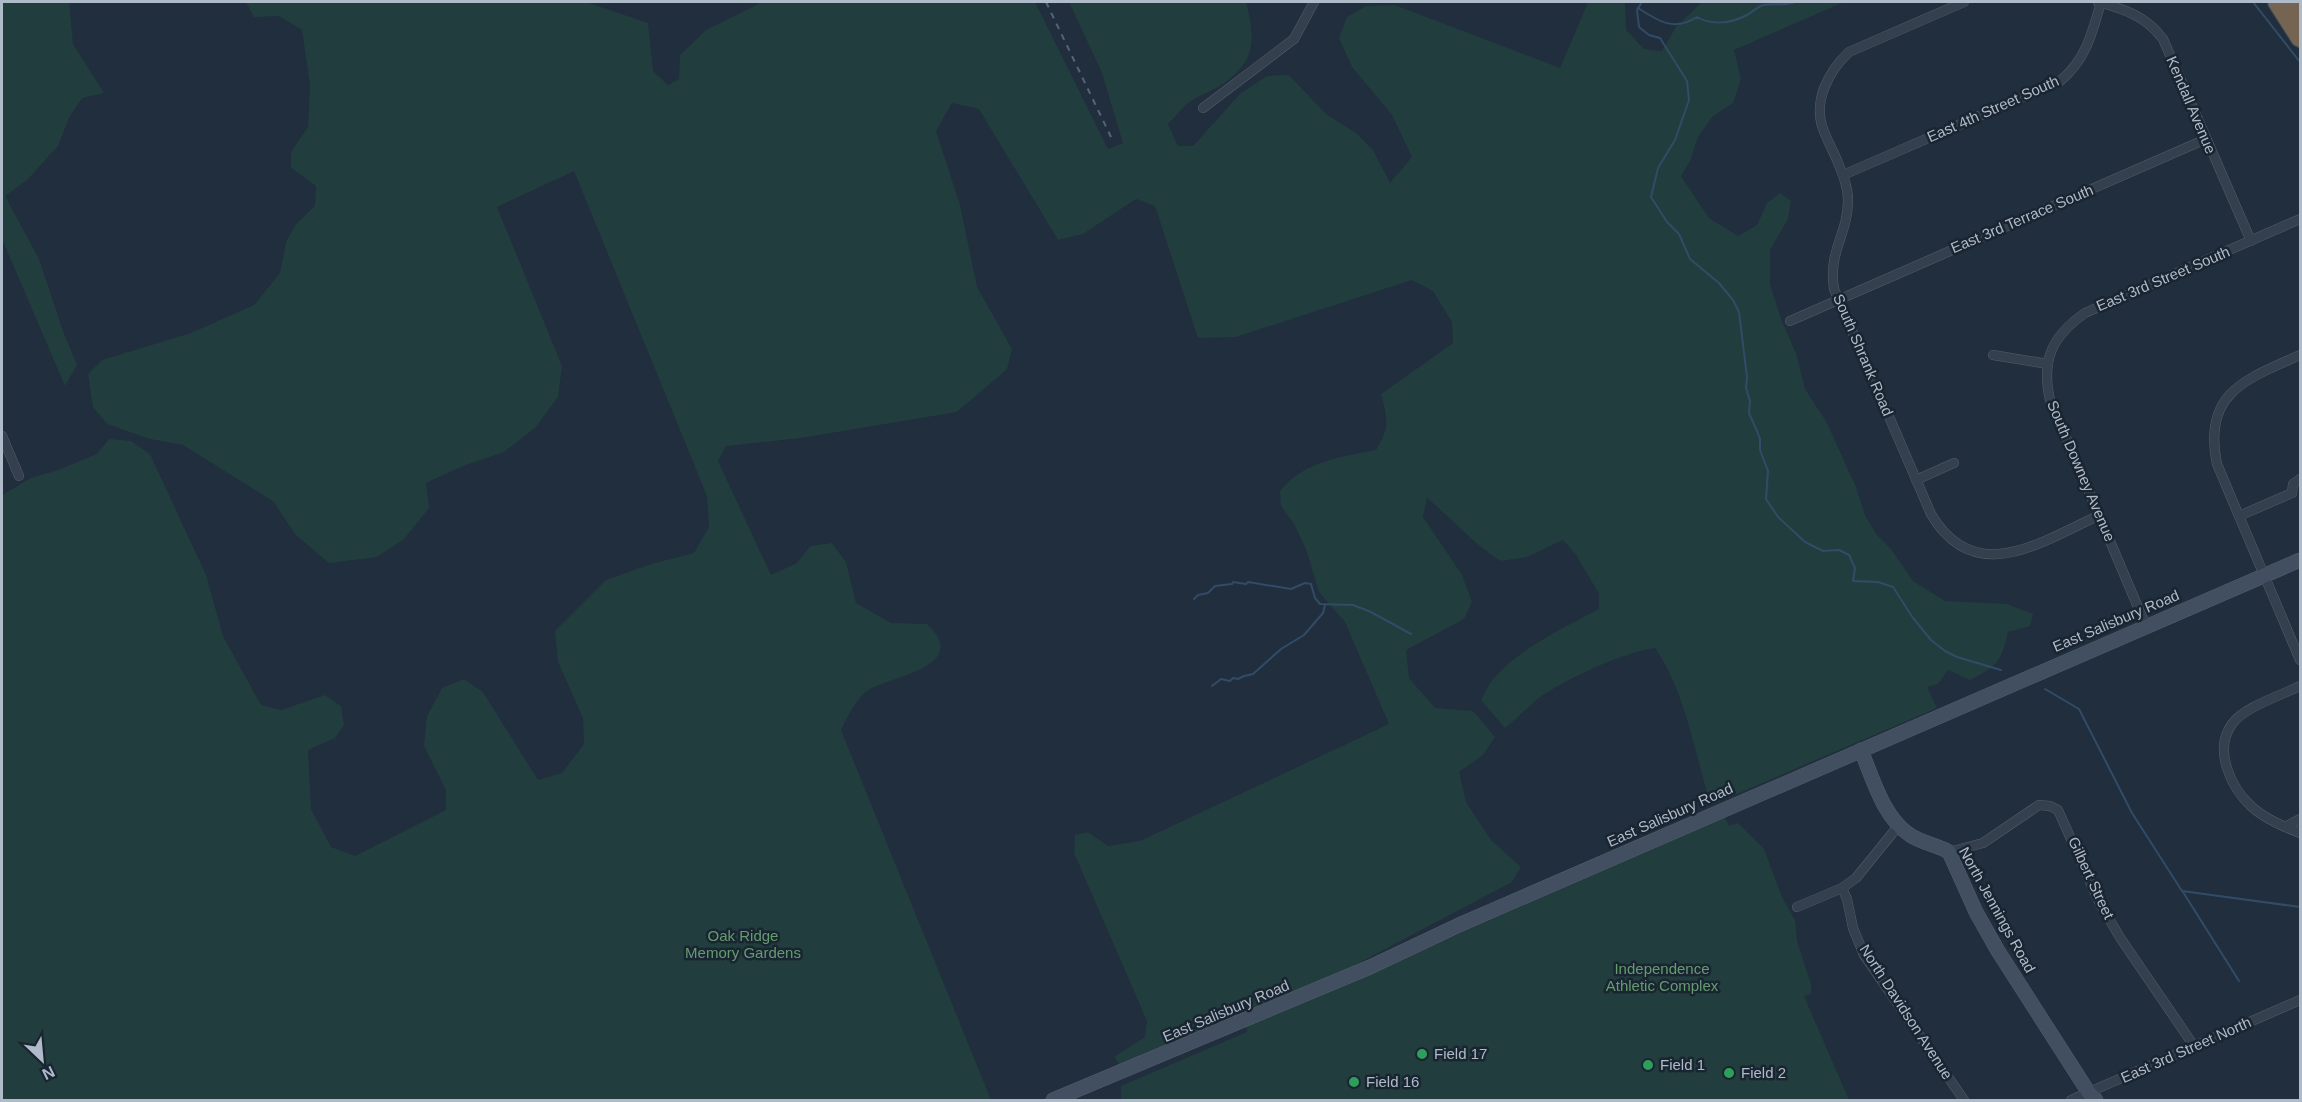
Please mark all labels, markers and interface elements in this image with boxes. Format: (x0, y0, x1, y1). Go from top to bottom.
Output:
street label: Kendall Avenue (2163, 54, 2220, 156)
street label: East 4th Street South (1924, 72, 2061, 145)
street label: East 3rd Terrace South (1948, 181, 2096, 256)
street label: East 3rd Street South (2093, 243, 2232, 314)
street label: South Shrank Road (1830, 291, 1897, 418)
street label: South Downey Avenue (2044, 398, 2119, 544)
street label: East Salisbury Road (2050, 586, 2182, 655)
street label: East Salisbury Road (1604, 779, 1735, 850)
street label: Gilbert Street (2065, 834, 2118, 922)
street label: North Jennings Road (1956, 844, 2039, 976)
park label: Oak Ridge Memory Gardens (685, 927, 801, 961)
street label: North Davidson Avenue (1856, 941, 1956, 1082)
park label: Independence Athletic Complex (1606, 960, 1719, 994)
street label: East Salisbury Road (1160, 976, 1292, 1045)
street label: East 3rd Street North (2118, 1013, 2254, 1086)
north arrow (12, 1030, 72, 1090)
place label: Field 17 (1434, 1045, 1487, 1062)
marker: Field 17 (1415, 1047, 1429, 1061)
place label: Field 1 (1660, 1056, 1705, 1073)
marker: Field 1 (1641, 1058, 1655, 1072)
text: N (39, 1063, 57, 1083)
place label: Field 2 (1741, 1064, 1786, 1081)
marker: Field 2 (1722, 1066, 1736, 1080)
place label: Field 16 (1366, 1073, 1419, 1090)
marker: Field 16 (1347, 1075, 1361, 1089)

